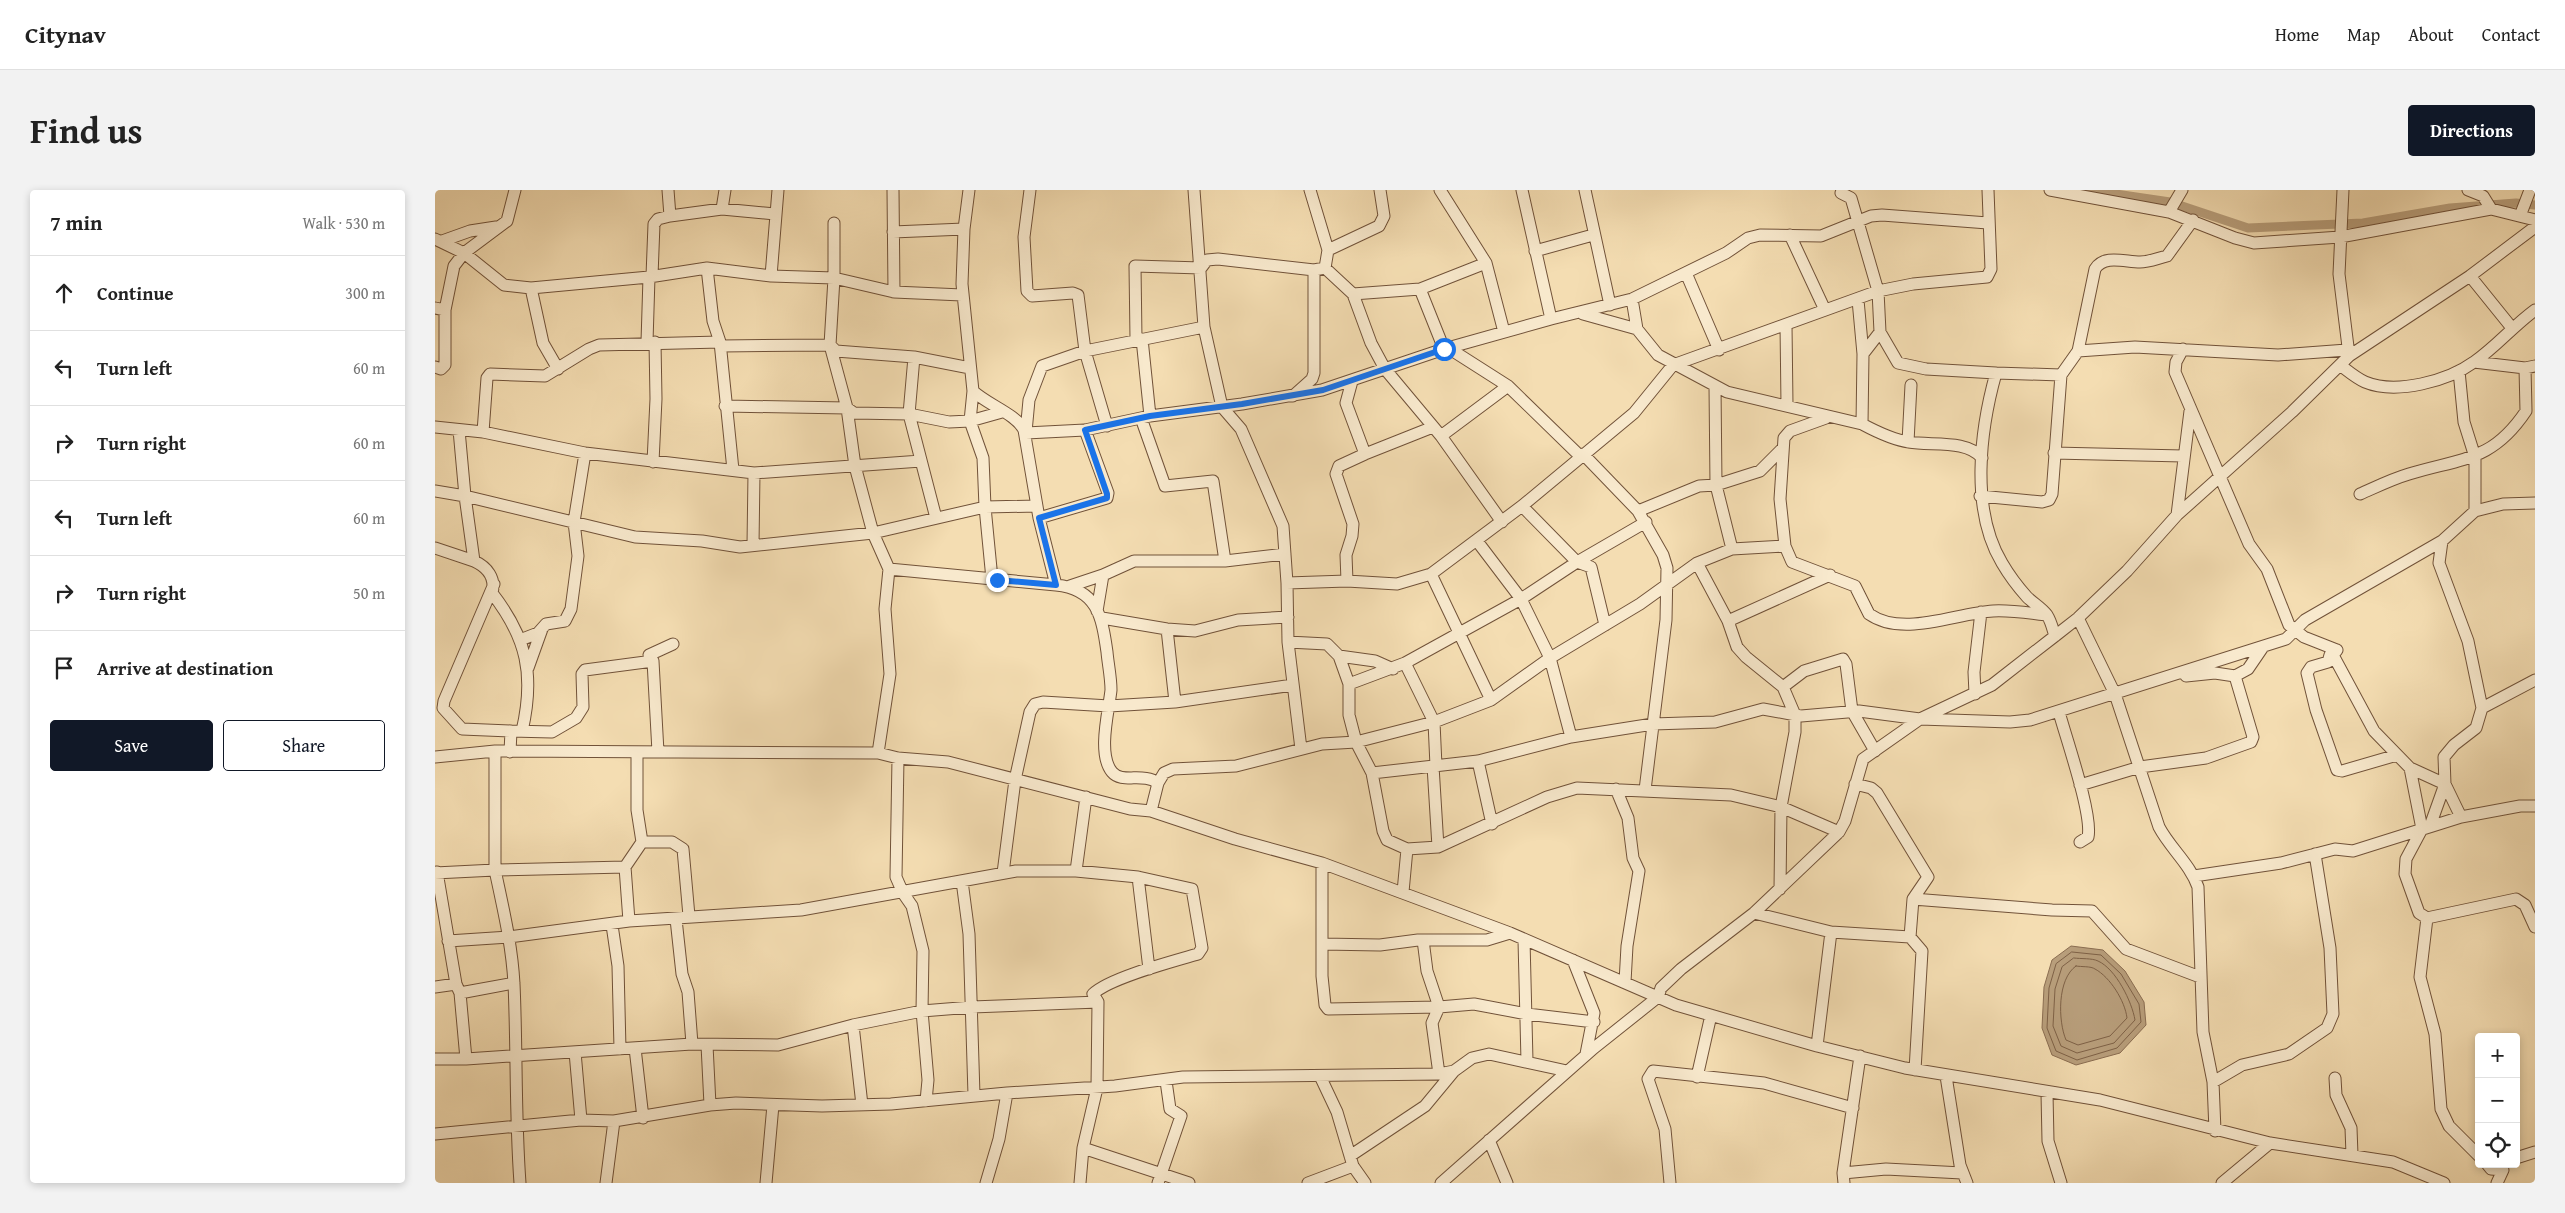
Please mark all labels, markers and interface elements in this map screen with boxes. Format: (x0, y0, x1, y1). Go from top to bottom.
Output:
text: Citynav (25, 17, 106, 52)
text: Home (2275, 21, 2319, 48)
text: Map (2347, 21, 2380, 48)
text: About (2408, 21, 2454, 48)
text: Contact (2482, 21, 2540, 48)
text: Find us (30, 105, 143, 156)
button: Directions (2408, 105, 2535, 156)
text: 7 min (50, 207, 102, 238)
text: Walk · 530 m (302, 211, 385, 235)
icon: ahead (50, 279, 78, 307)
text: Continue (97, 279, 174, 307)
text: 300 m (345, 281, 385, 305)
route start (1433, 338, 1456, 361)
icon: left (50, 354, 78, 382)
text: Turn left (97, 354, 172, 382)
text: 60 m (353, 356, 385, 380)
icon: right (50, 429, 78, 457)
text: Turn right (97, 429, 186, 457)
text: 60 m (353, 431, 385, 455)
icon: left (50, 504, 78, 532)
text: Turn left (97, 504, 172, 532)
text: 60 m (353, 506, 385, 530)
route end (986, 569, 1009, 592)
icon: right (50, 579, 78, 607)
text: Turn right (97, 579, 186, 607)
text: 50 m (353, 581, 385, 605)
icon: arrive (50, 654, 78, 682)
text: Arrive at destination (97, 654, 273, 682)
button: Save (50, 720, 213, 771)
button: Share (223, 720, 385, 771)
map controls (2475, 1033, 2520, 1168)
button: + (2475, 1033, 2520, 1078)
button: − (2475, 1078, 2520, 1123)
button: locate (2475, 1123, 2520, 1168)

